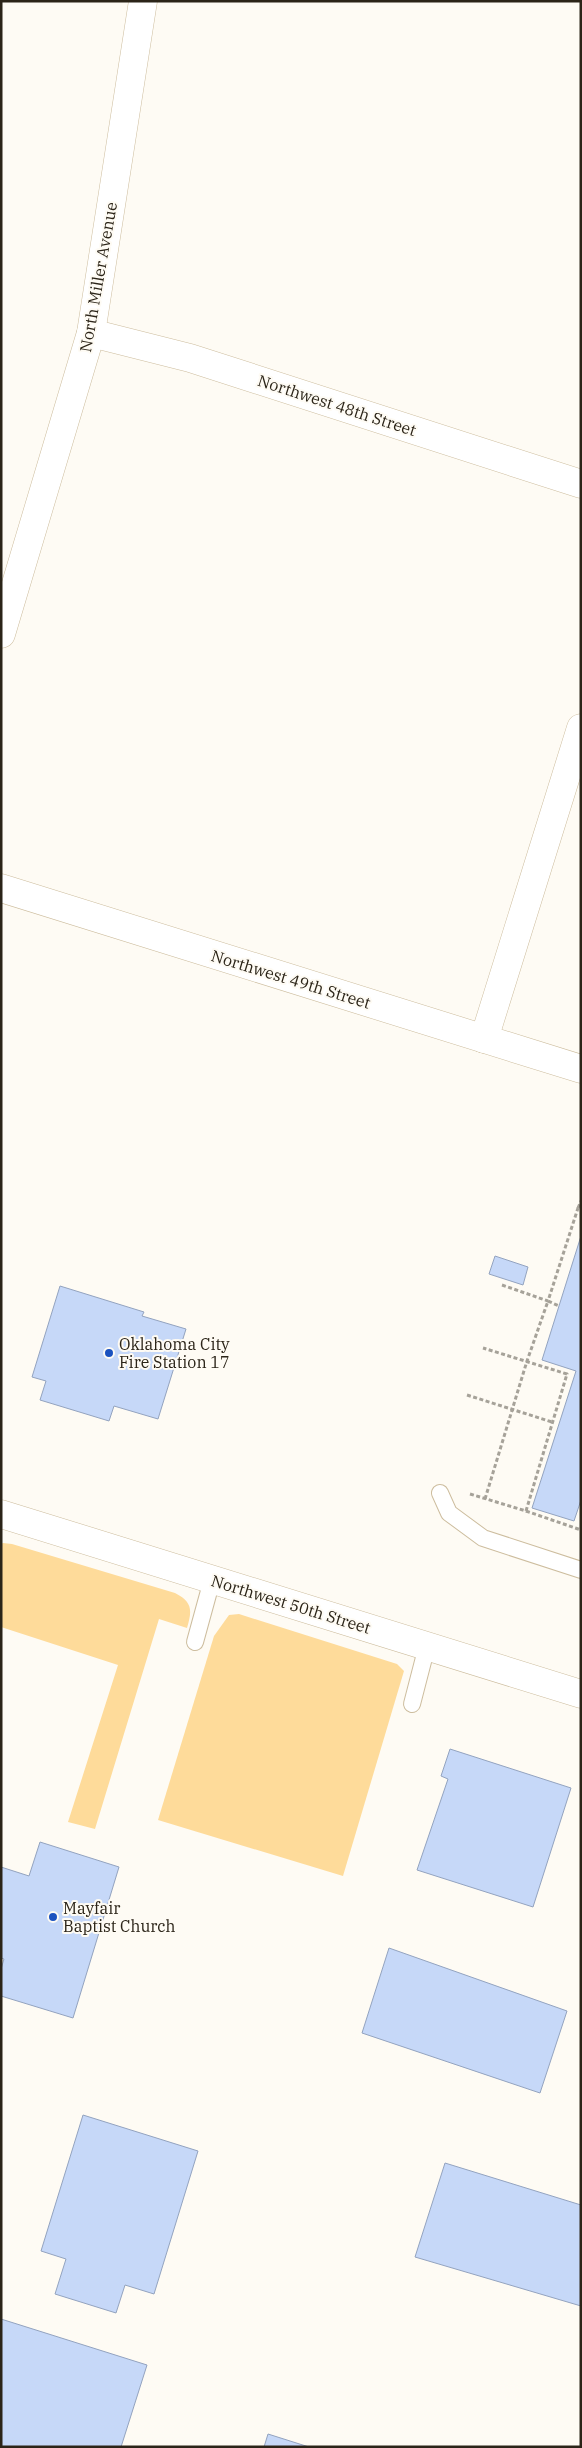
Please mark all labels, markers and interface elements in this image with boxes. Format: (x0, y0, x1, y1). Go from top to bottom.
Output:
street label: North Miller Avenue (75, 200, 121, 354)
street label: Northwest 48th Street (255, 370, 419, 440)
street label: Northwest 49th Street (209, 945, 373, 1013)
place label: Oklahoma City Fire Station 17 (119, 1334, 230, 1372)
marker: Oklahoma City Fire Station 17 (103, 1347, 115, 1359)
street label: Northwest 50th Street (209, 1570, 373, 1638)
place label: Mayfair Baptist Church (63, 1898, 176, 1936)
marker: Mayfair Baptist Church (47, 1911, 59, 1923)

